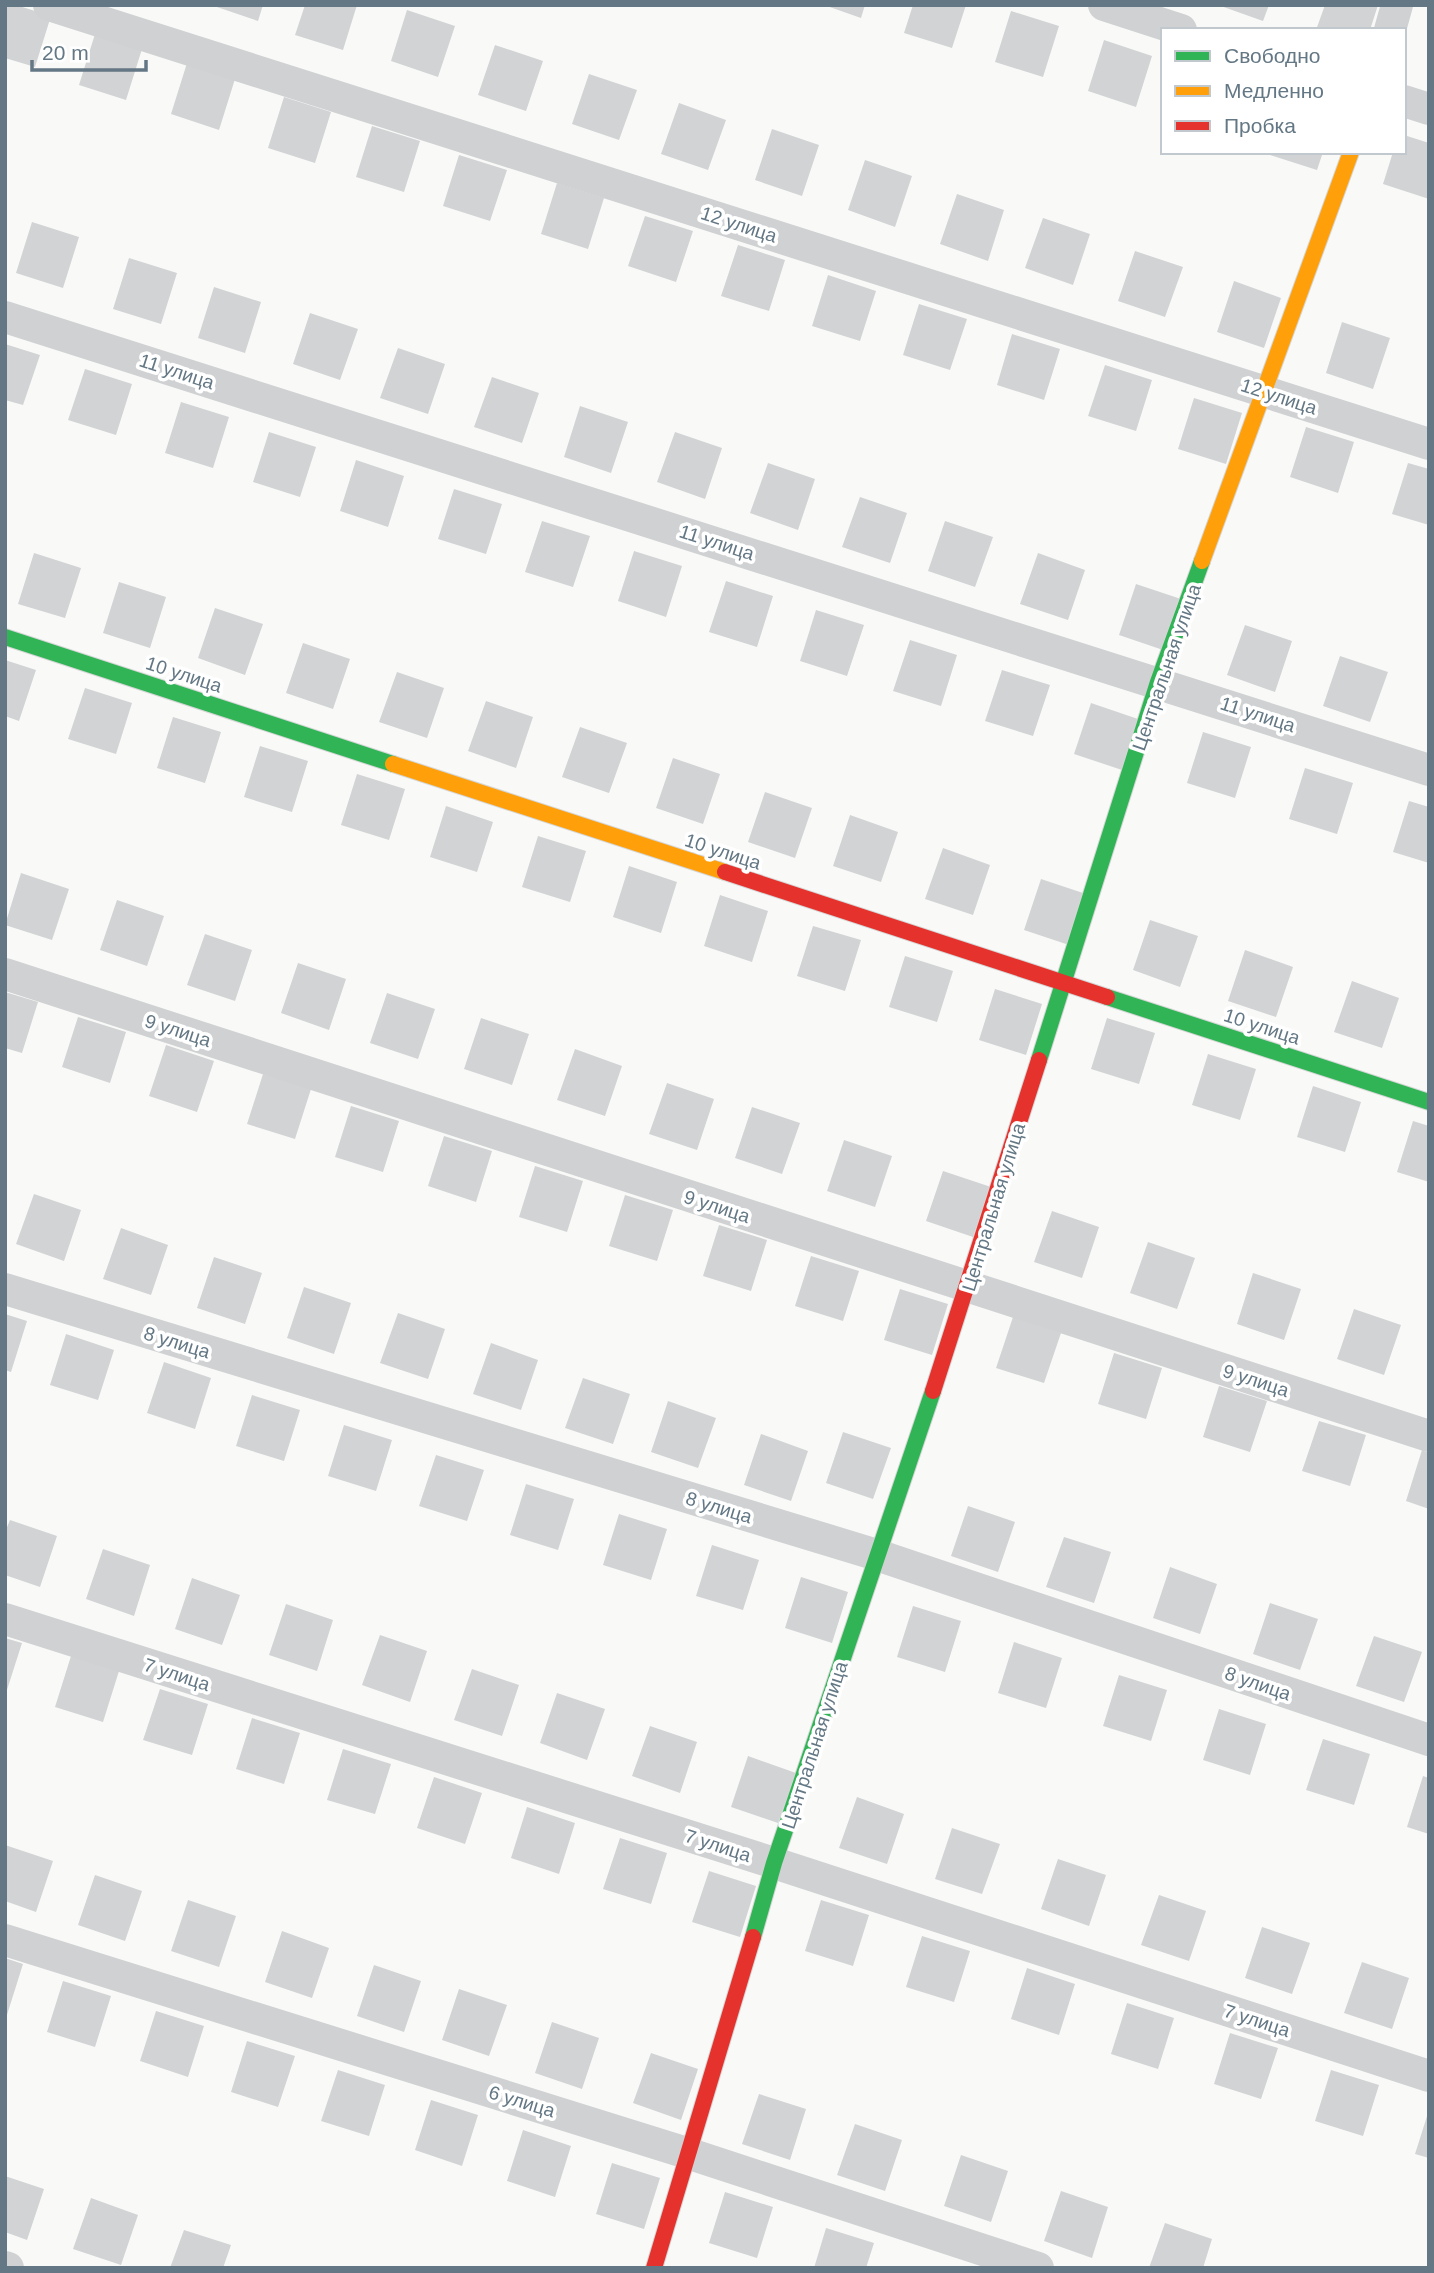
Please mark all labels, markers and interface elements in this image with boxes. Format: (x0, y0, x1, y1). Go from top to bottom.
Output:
scale bar (32, 28, 145, 72)
legend (1161, 28, 1406, 154)
text: 20 m (42, 41, 89, 64)
text: Свободно (1224, 44, 1321, 67)
text: Медленно (1224, 79, 1324, 102)
text: Пробка (1224, 114, 1296, 137)
street label: 12 улица (698, 202, 780, 247)
street label: 11 улица (137, 350, 217, 394)
street label: 12 улица (1238, 374, 1320, 419)
street label: 11 улица (677, 521, 757, 565)
street label: Центральная улица (1128, 581, 1205, 753)
street label: 10 улица (143, 652, 225, 697)
street label: 11 улица (1218, 693, 1298, 737)
street label: 10 улица (682, 829, 764, 874)
street label: 10 улица (1221, 1004, 1303, 1049)
street label: 9 улица (142, 1010, 214, 1051)
street label: Центральная улица (958, 1120, 1029, 1294)
street label: 9 улица (681, 1186, 753, 1227)
street label: 8 улица (141, 1322, 213, 1363)
street label: 9 улица (1220, 1360, 1292, 1401)
street label: 8 улица (683, 1487, 755, 1528)
street label: 7 улица (141, 1654, 213, 1695)
street label: Центральная улица (777, 1658, 852, 1832)
street label: 8 улица (1222, 1662, 1294, 1705)
street label: 7 улица (682, 1825, 754, 1866)
street label: 7 улица (1221, 2000, 1293, 2041)
street label: 6 улица (486, 2081, 558, 2122)

